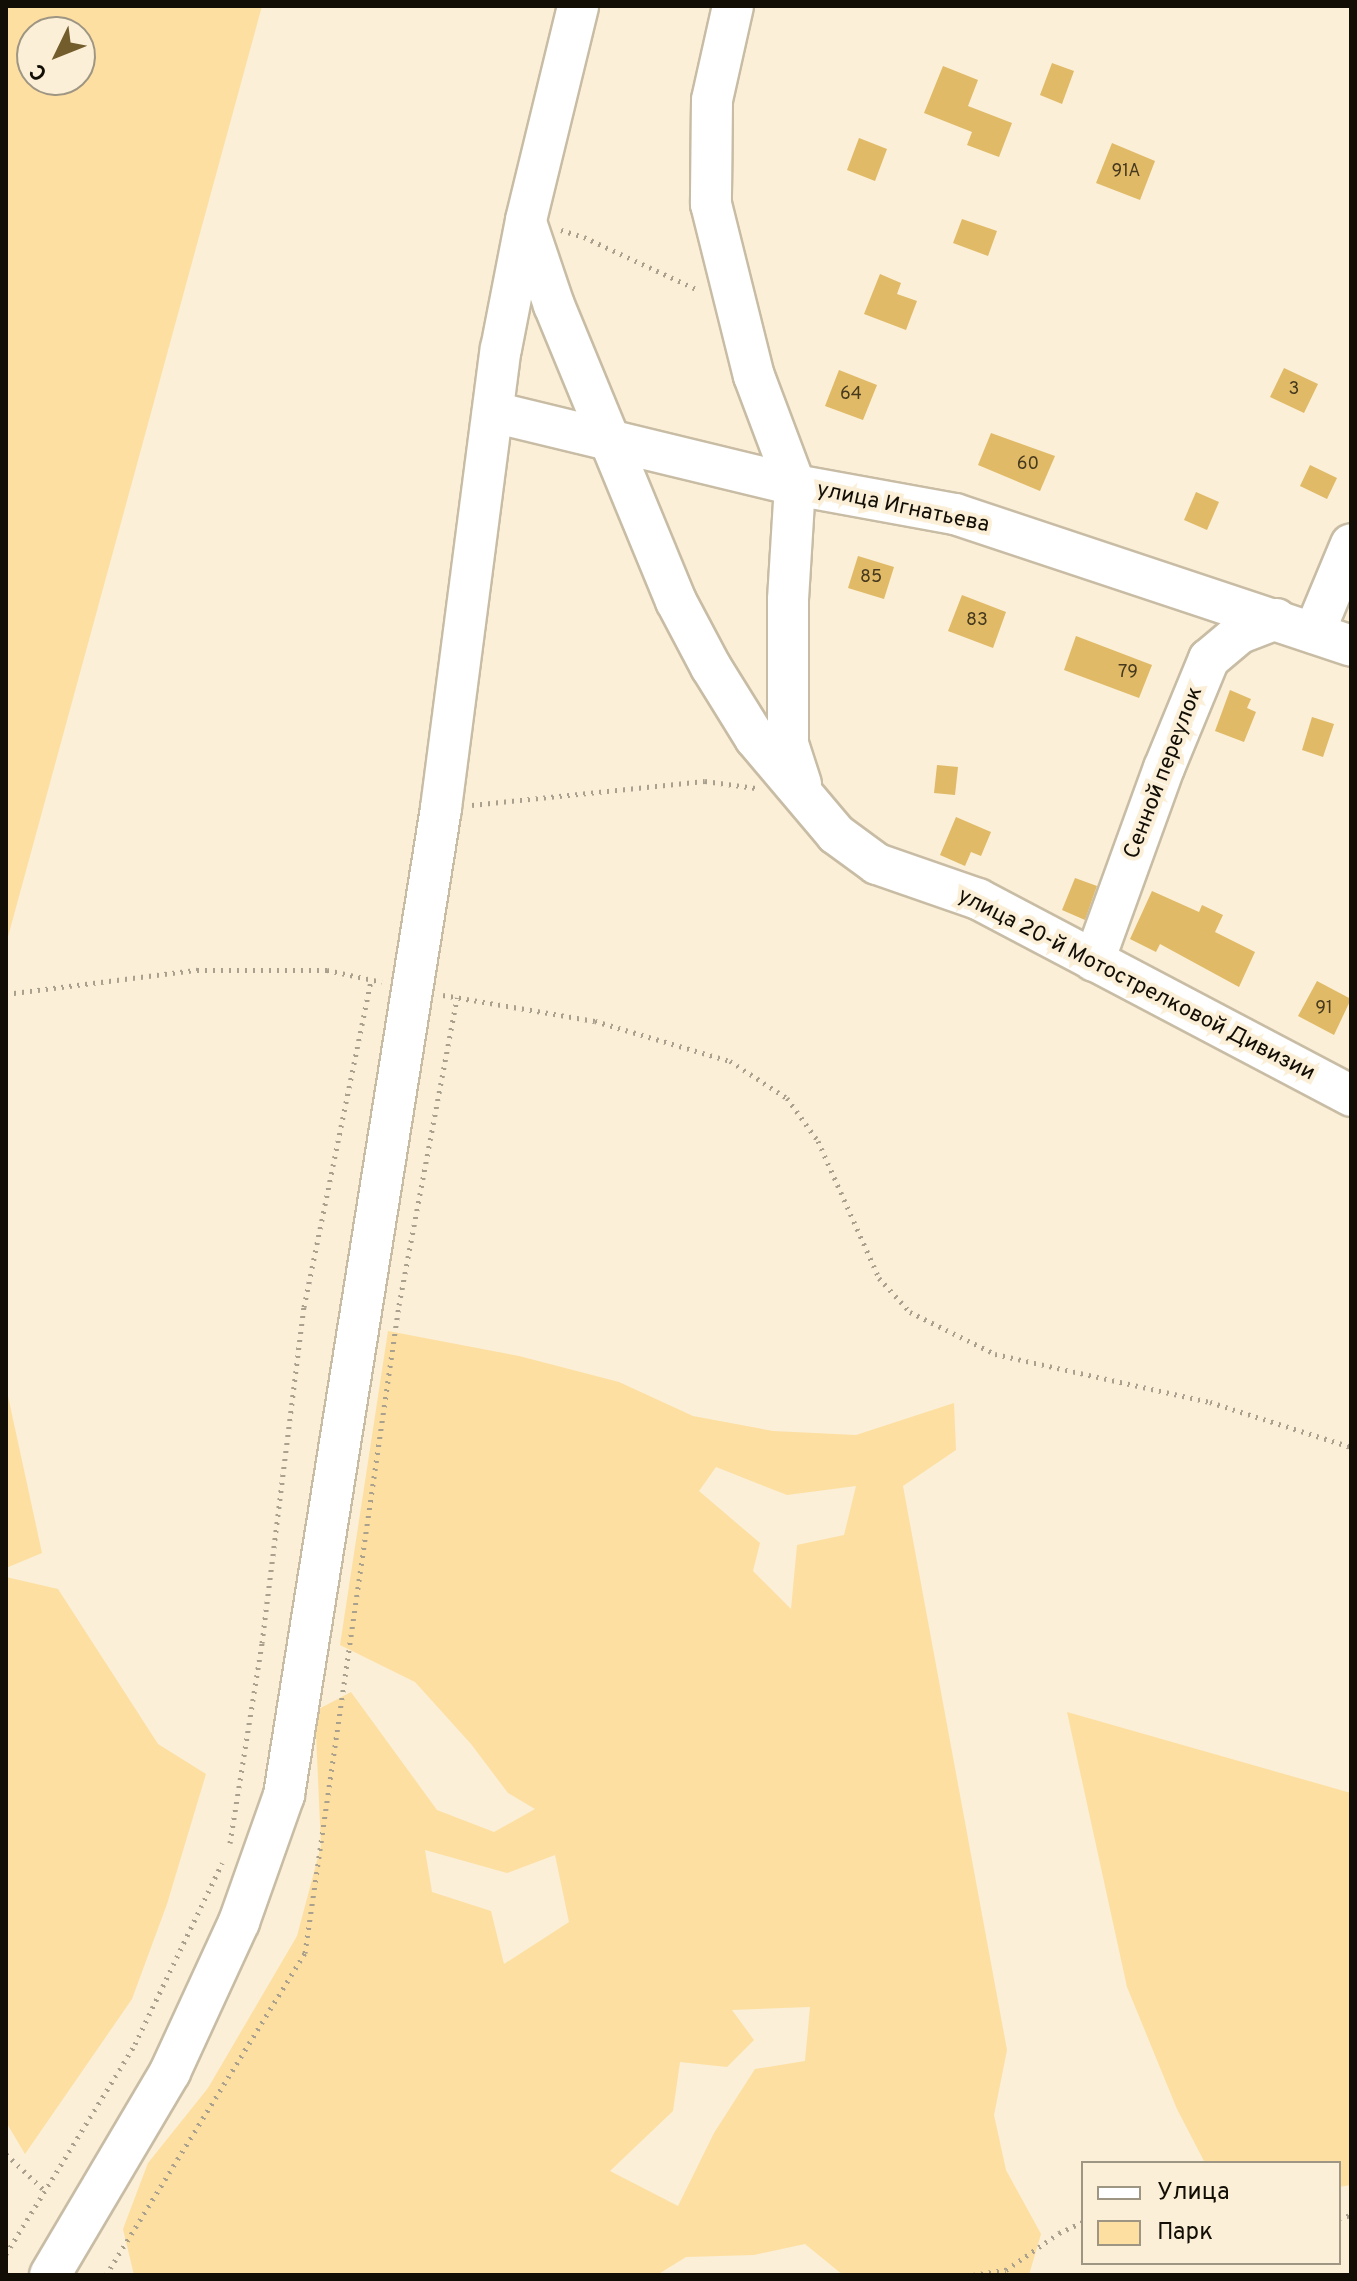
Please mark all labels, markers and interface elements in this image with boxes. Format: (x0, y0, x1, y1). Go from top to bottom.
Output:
north arrow (16, 16, 96, 96)
text: С (25, 57, 54, 86)
house number: 91А (1111, 161, 1141, 183)
house number: 3 (1289, 379, 1299, 401)
house number: 64 (840, 384, 862, 406)
house number: 60 (1017, 454, 1039, 476)
street label: улица Игнатьева (814, 477, 992, 539)
house number: 85 (860, 567, 882, 589)
house number: 83 (966, 610, 988, 632)
house number: 79 (1118, 662, 1138, 684)
street label: Сенной переулок (1119, 683, 1209, 863)
street label: улица 20-й Мотострелковой Дивизии (953, 883, 1319, 1087)
house number: 91 (1315, 998, 1333, 1020)
legend (1081, 2161, 1341, 2265)
text: Улица (1157, 2178, 1230, 2208)
text: Парк (1157, 2218, 1213, 2248)

